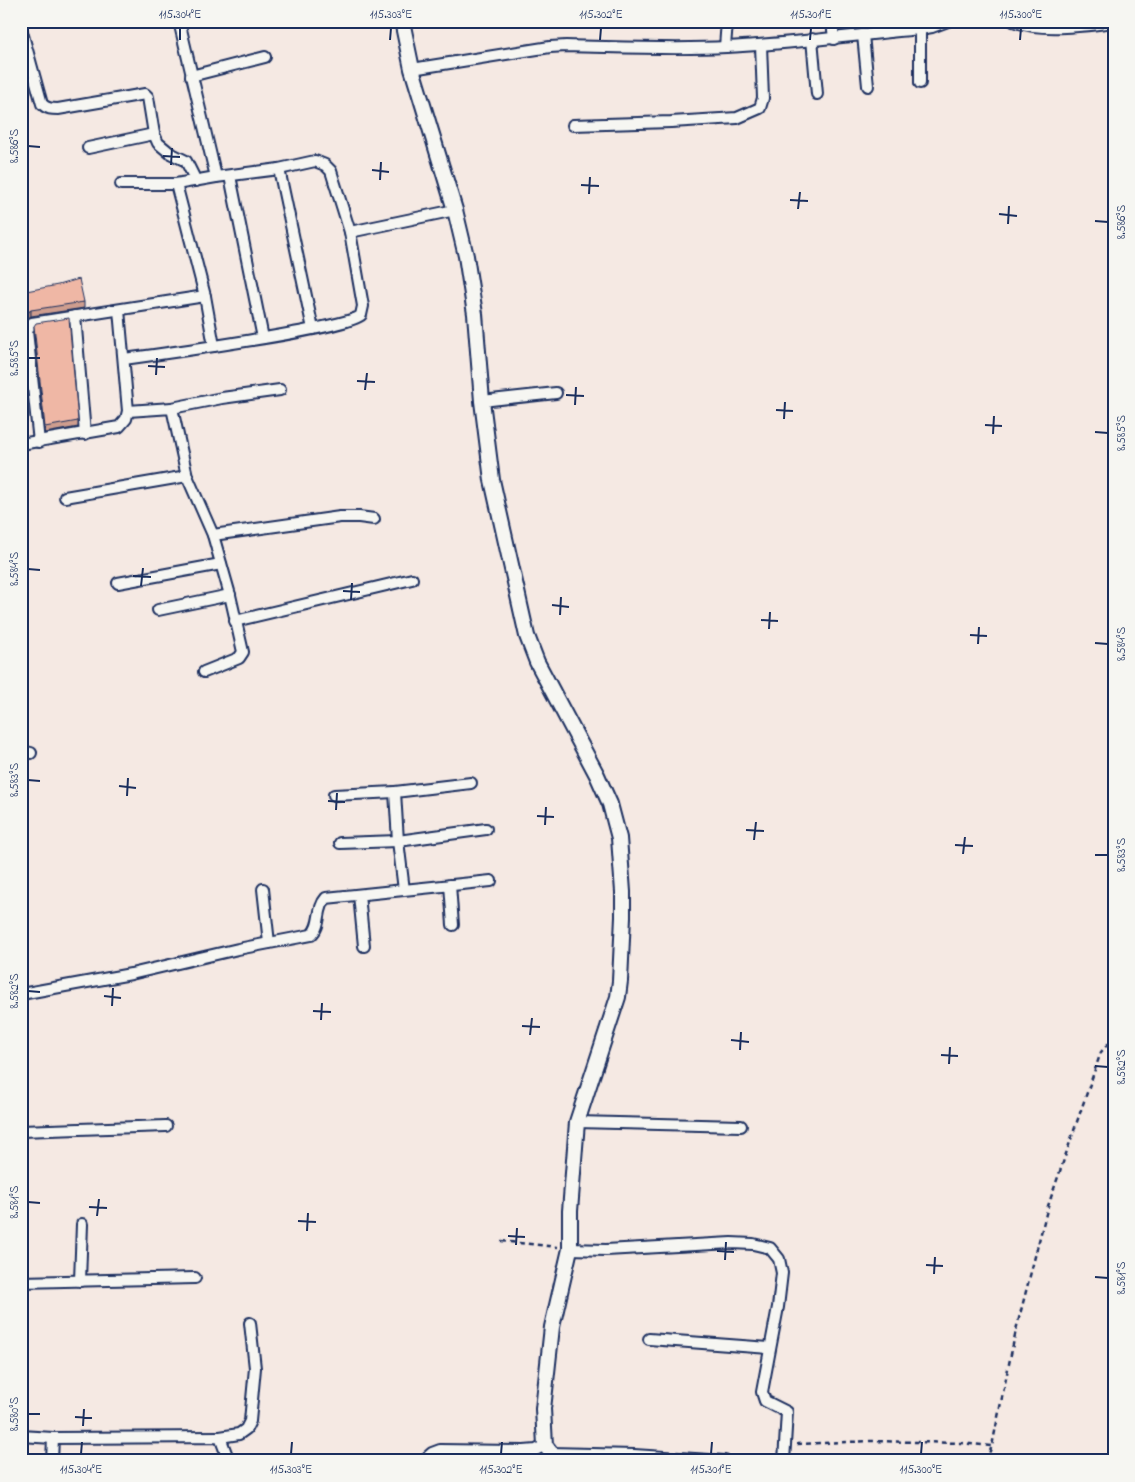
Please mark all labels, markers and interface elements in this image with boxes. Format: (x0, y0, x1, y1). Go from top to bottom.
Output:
text: 115.304°E (159, 6, 201, 24)
text: 115.303°E (370, 6, 412, 24)
text: 115.302°E (579, 6, 623, 24)
text: 115.301°E (790, 6, 832, 24)
text: 115.300°E (1000, 6, 1042, 24)
text: 8.586°S (6, 128, 24, 163)
text: 8.586°S (1113, 204, 1131, 239)
text: 8.585°S (6, 340, 24, 376)
text: 8.585°S (1113, 415, 1131, 451)
text: 8.584°S (6, 552, 24, 586)
text: 8.584°S (1113, 627, 1131, 661)
text: 8.583°S (6, 763, 24, 797)
text: 8.583°S (1113, 838, 1131, 872)
text: 8.582°S (6, 973, 24, 1009)
text: 8.582°S (1113, 1049, 1131, 1085)
text: 8.581°S (6, 1185, 24, 1219)
text: 8.581°S (1113, 1261, 1131, 1295)
text: 8.580°S (6, 1396, 24, 1431)
text: 115.304°E (60, 1461, 102, 1479)
text: 115.303°E (270, 1461, 312, 1479)
text: 115.302°E (479, 1461, 523, 1479)
text: 115.301°E (690, 1461, 732, 1479)
text: 115.300°E (900, 1461, 942, 1479)

